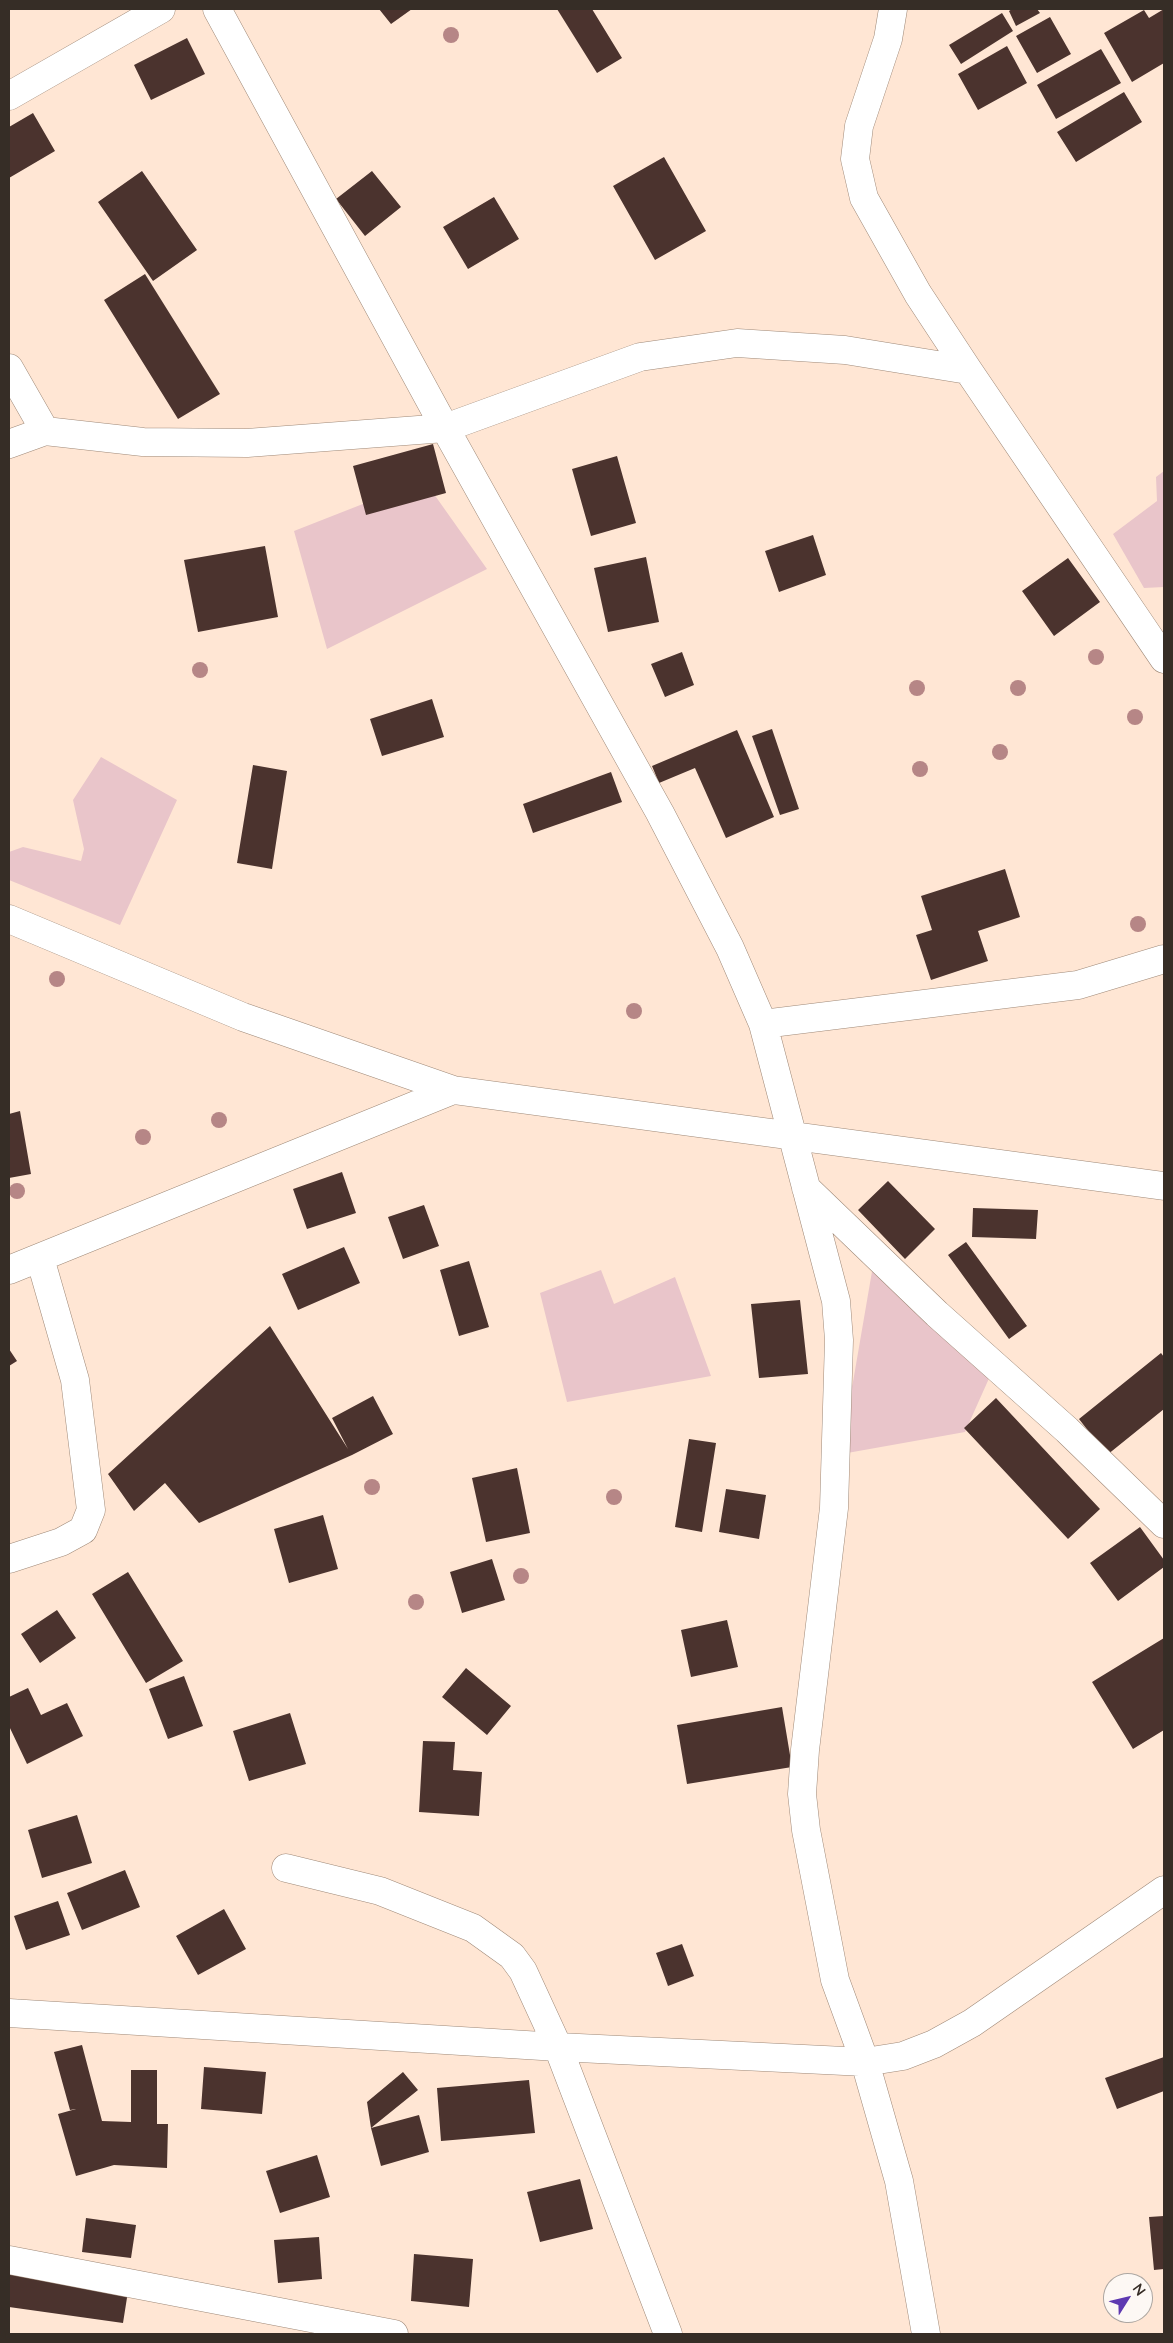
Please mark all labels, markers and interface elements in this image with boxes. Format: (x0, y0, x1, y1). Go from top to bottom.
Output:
north arrow (1103, 2273, 1153, 2323)
text: N (1130, 2280, 1150, 2299)

